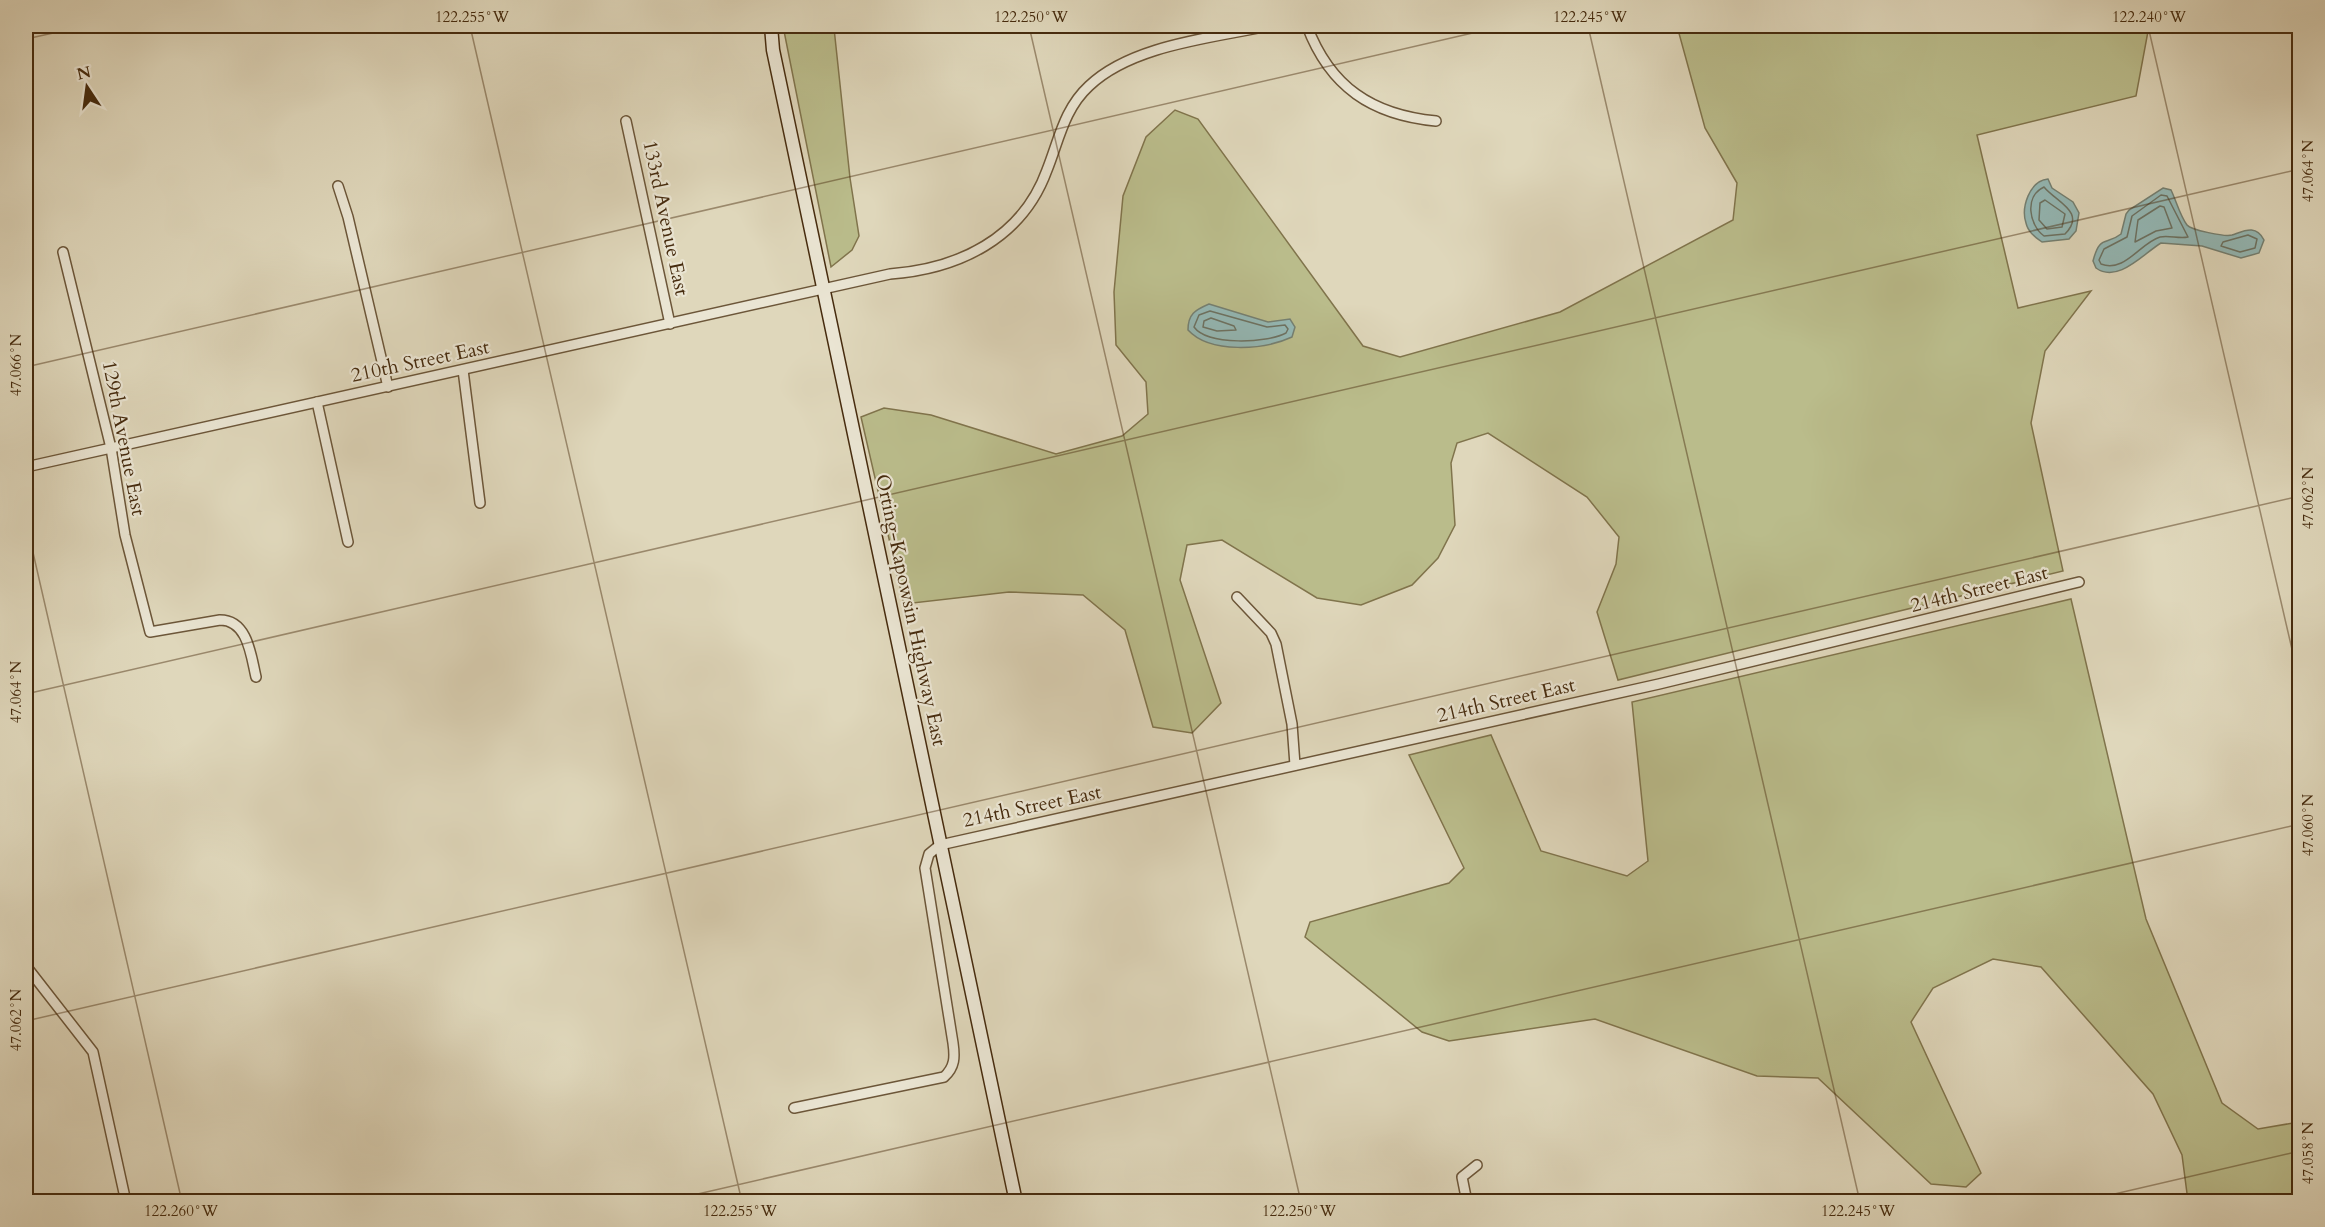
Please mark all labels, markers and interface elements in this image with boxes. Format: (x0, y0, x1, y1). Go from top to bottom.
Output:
text: 122.255°W (435, 7, 510, 27)
text: 122.250°W (994, 7, 1069, 27)
text: 122.245°W (1553, 7, 1628, 27)
text: 122.240°W (2112, 7, 2187, 27)
north arrow (57, 57, 117, 117)
text: N (75, 61, 93, 86)
street label: 133rd Avenue East (636, 138, 696, 299)
text: 47.064°N (2298, 139, 2318, 202)
text: 47.066°N (6, 333, 26, 396)
street label: 210th Street East (348, 333, 492, 389)
street label: 129th Avenue East (96, 358, 152, 519)
text: 47.062°N (2298, 466, 2318, 529)
street label: Orting-Kapowsin Highway East (869, 472, 953, 749)
street label: 214th Street East (1907, 559, 2051, 619)
text: 47.064°N (6, 660, 26, 723)
street label: 214th Street East (1434, 671, 1578, 729)
street label: 214th Street East (960, 778, 1104, 834)
text: 47.060°N (2298, 793, 2318, 856)
text: 47.062°N (6, 988, 26, 1051)
text: 47.058°N (2298, 1121, 2318, 1184)
text: 122.260°W (144, 1201, 219, 1221)
text: 122.255°W (703, 1201, 778, 1221)
text: 122.250°W (1262, 1201, 1337, 1221)
text: 122.245°W (1821, 1201, 1896, 1221)

